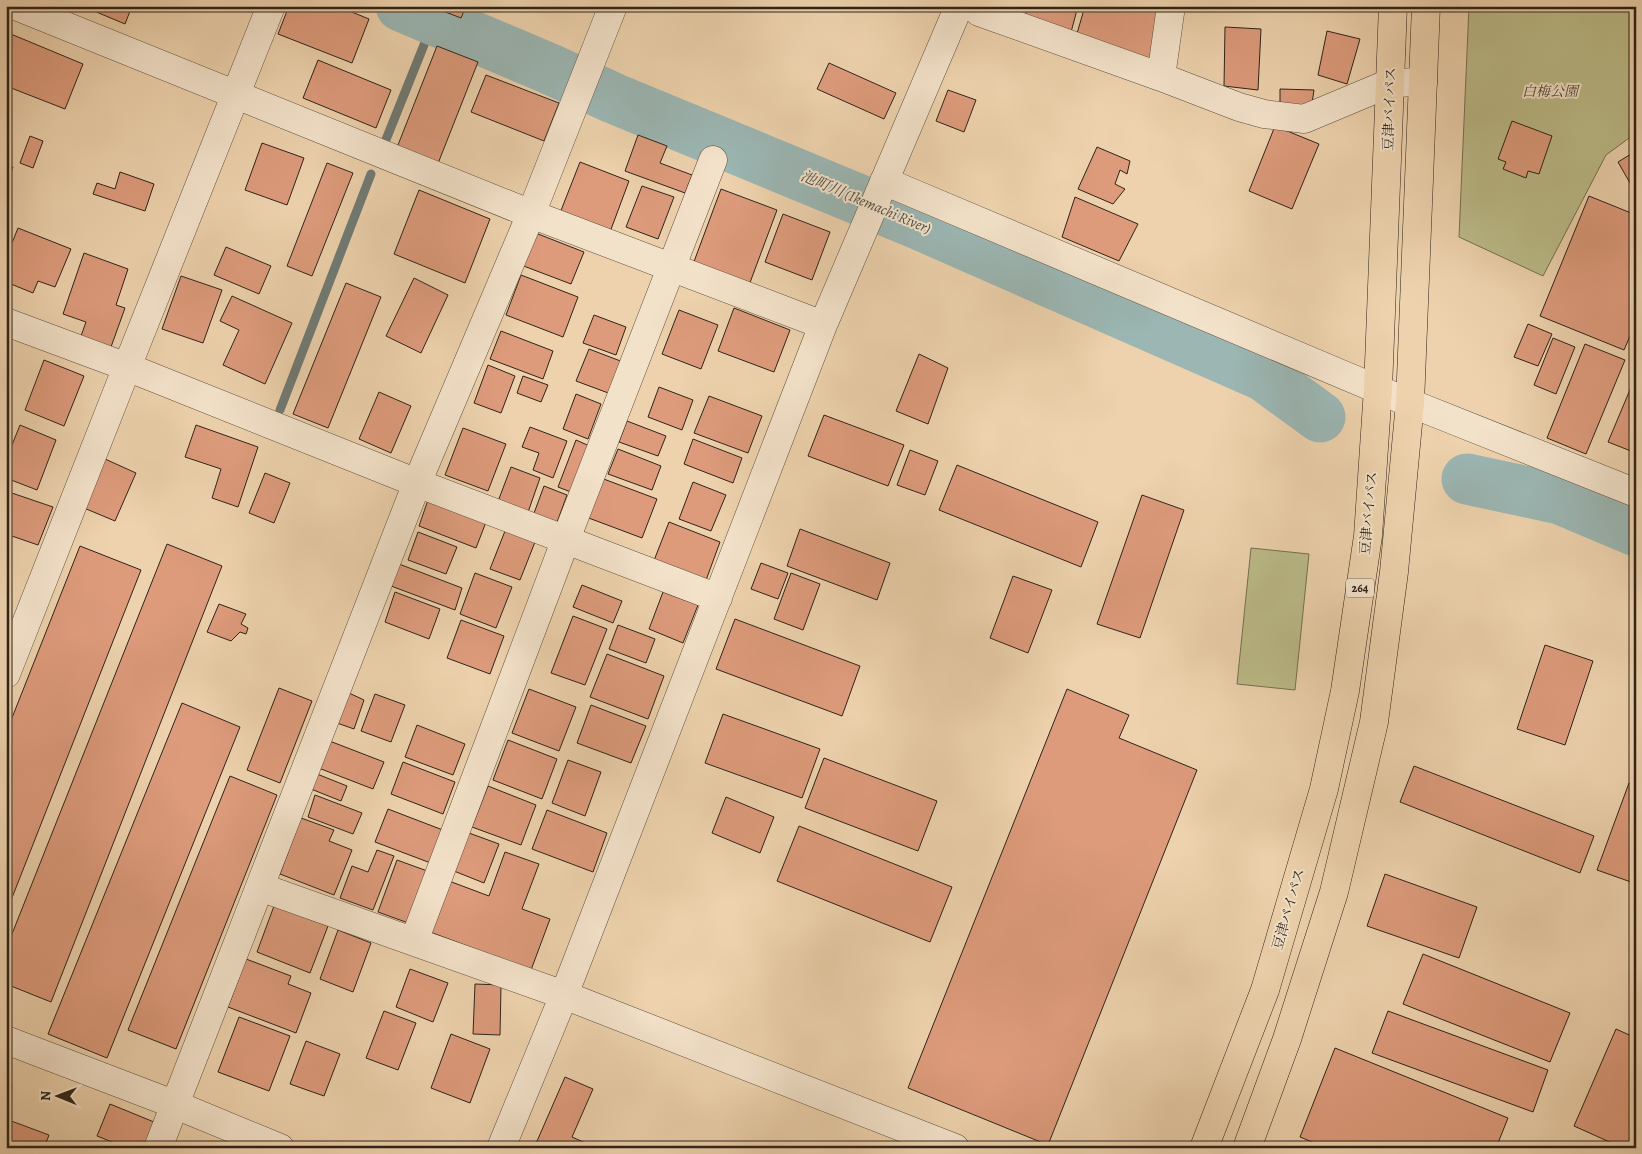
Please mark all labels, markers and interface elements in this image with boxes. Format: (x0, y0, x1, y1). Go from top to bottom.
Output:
street label: 豆津バイパス (1379, 67, 1400, 151)
park label: 白梅公園 (1522, 82, 1580, 101)
water label: 池町川 (Ikemachi River) (798, 166, 934, 238)
street label: 豆津バイパス (1355, 471, 1382, 556)
road number: 264 (1346, 578, 1374, 598)
street label: 豆津バイパス (1268, 866, 1309, 952)
north arrow (32, 1072, 82, 1122)
text: N (36, 1091, 55, 1101)

